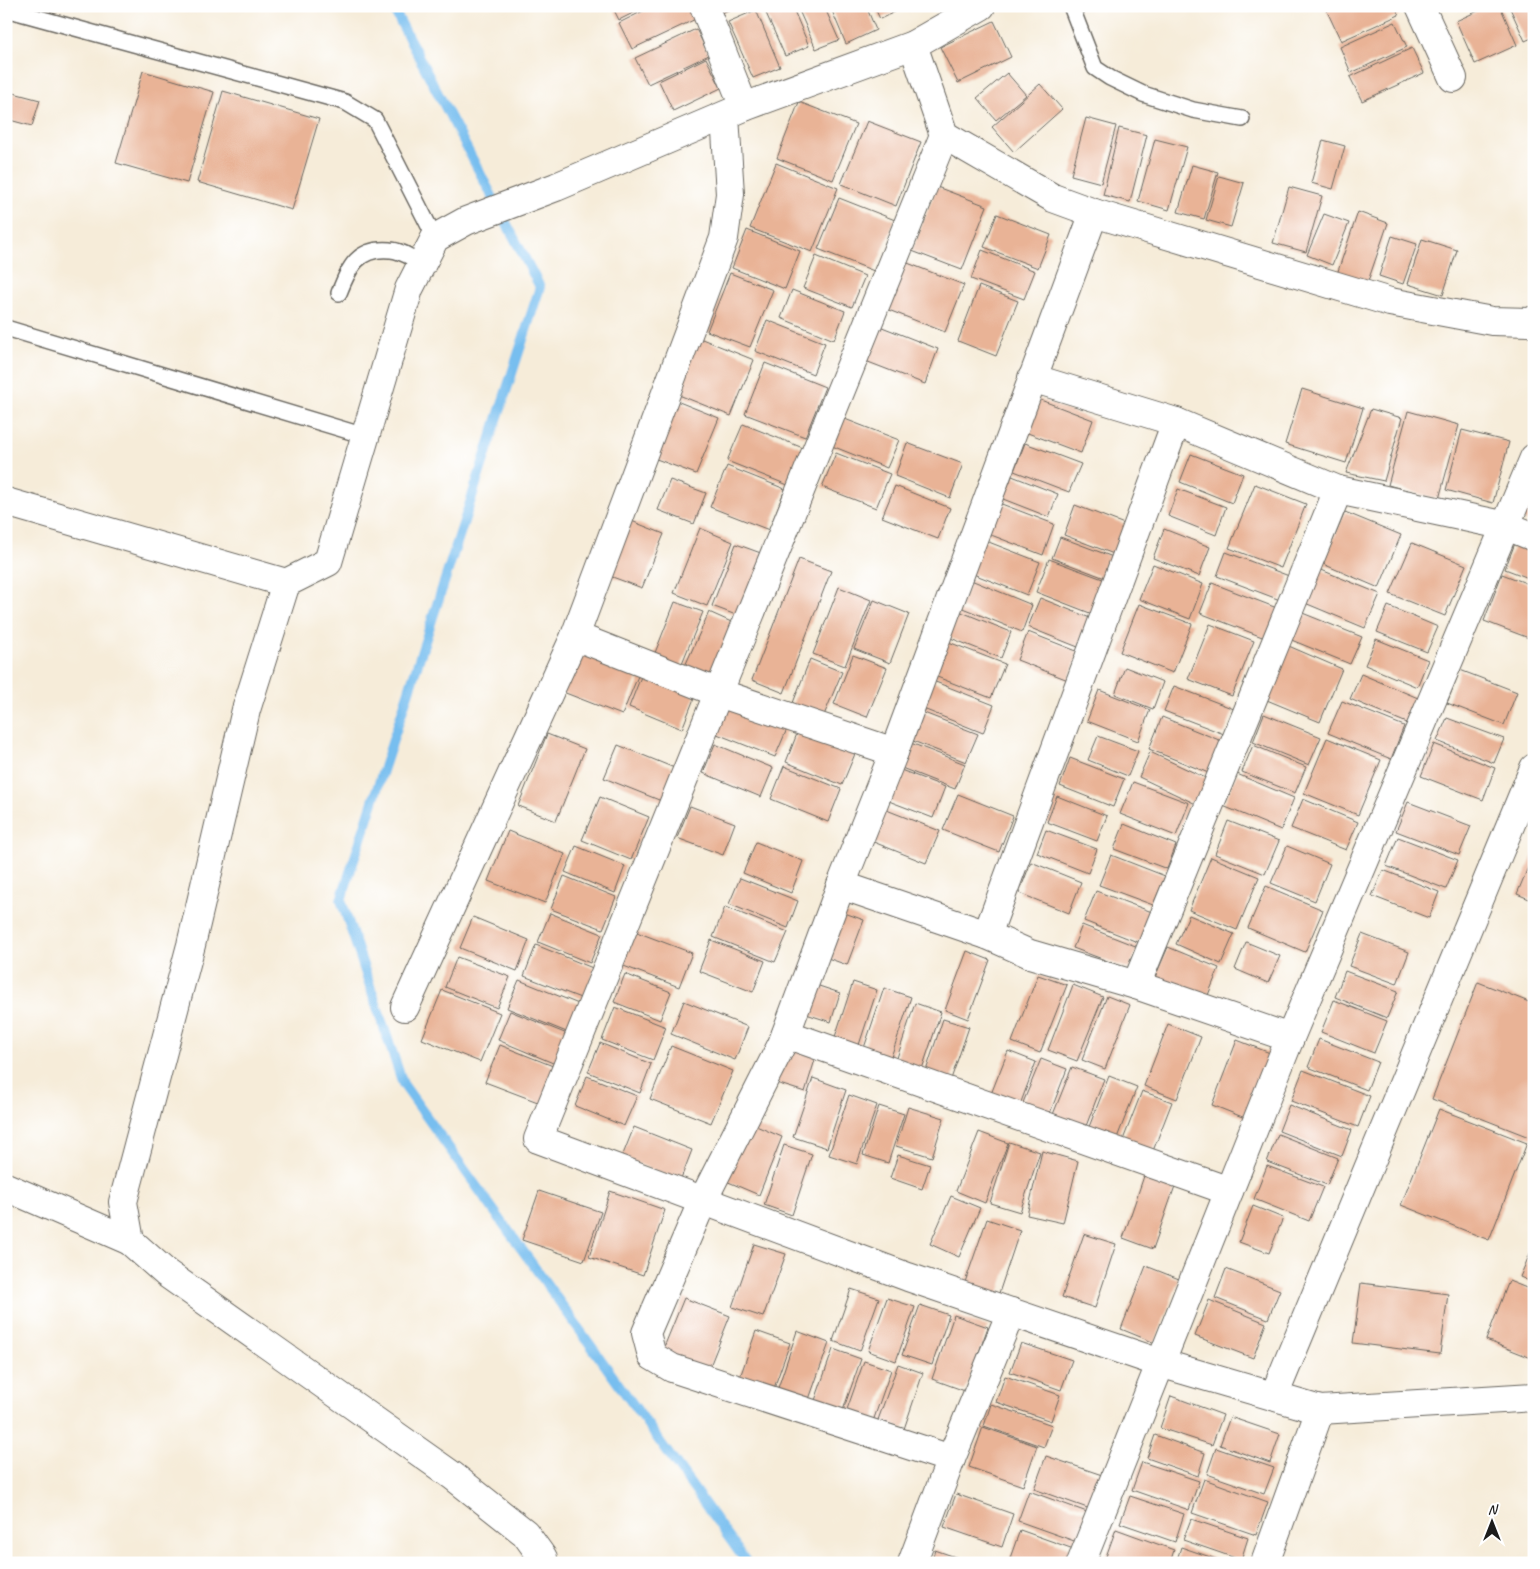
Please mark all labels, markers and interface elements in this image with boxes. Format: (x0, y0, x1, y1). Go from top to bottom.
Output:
north arrow (1468, 1496, 1518, 1546)
text: N (1488, 1501, 1499, 1518)

